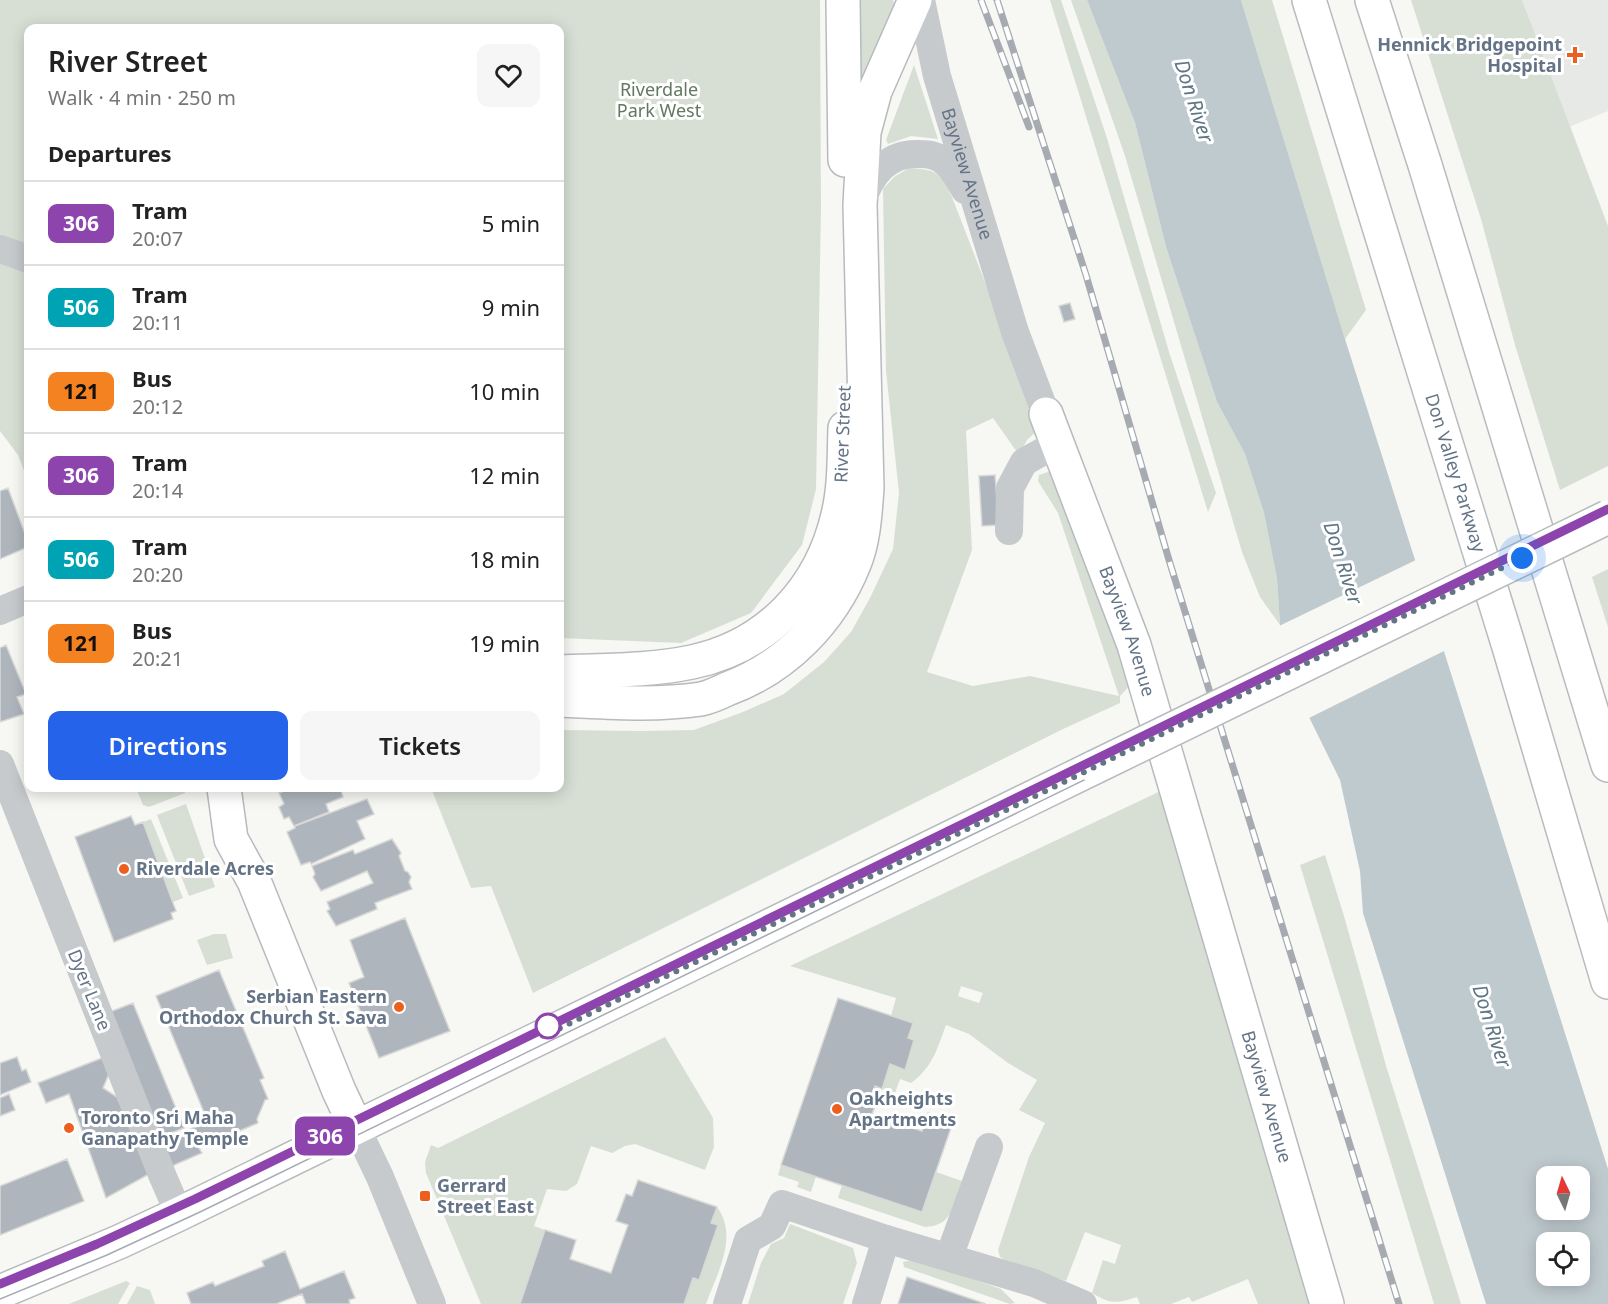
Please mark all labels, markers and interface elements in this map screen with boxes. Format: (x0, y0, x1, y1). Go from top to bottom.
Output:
place label: Hennick Bridgepoint Hospital (1377, 32, 1562, 77)
text: River Street (48, 42, 208, 80)
button: heart (477, 44, 540, 107)
marker: Hennick Bridgepoint Hospital (1566, 46, 1584, 64)
water label: Don River (1168, 56, 1221, 147)
park label: Riverdale Park West (617, 77, 702, 122)
text: Walk · 4 min · 250 m (48, 84, 236, 111)
street label: Bayview Avenue (936, 105, 999, 242)
text: Departures (48, 138, 172, 168)
text: Tram (132, 195, 188, 225)
text: 5 min (482, 208, 540, 238)
text: 306 (63, 209, 99, 237)
text: 20:07 (132, 225, 183, 252)
text: Tram (132, 279, 188, 309)
text: 9 min (482, 292, 540, 322)
text: 506 (63, 293, 99, 321)
text: 20:11 (132, 309, 183, 336)
text: Bus (132, 363, 172, 393)
text: 10 min (469, 376, 540, 406)
text: 121 (63, 377, 99, 405)
street label: River Street (828, 384, 856, 483)
street label: Don Valley Parkway (1420, 390, 1492, 556)
text: 20:12 (132, 393, 183, 420)
text: Tram (132, 447, 188, 477)
text: 12 min (469, 460, 540, 490)
text: 306 (63, 461, 99, 489)
text: 20:14 (132, 477, 183, 504)
water label: Don River (1317, 518, 1370, 609)
text: Tram (132, 531, 188, 561)
your location (1507, 543, 1537, 573)
text: 18 min (469, 544, 540, 574)
text: 506 (63, 545, 99, 573)
text: 20:20 (132, 561, 183, 588)
street label: Bayview Avenue (1094, 562, 1161, 699)
text: Bus (132, 615, 172, 645)
text: 19 min (469, 628, 540, 658)
text: 121 (63, 629, 99, 657)
text: 20:21 (132, 645, 183, 672)
button: Directions (48, 711, 288, 780)
button: Tickets (300, 711, 540, 780)
place label: Riverdale Acres (136, 856, 274, 880)
marker: Riverdale Acres (117, 862, 131, 876)
street label: Dyer Lane (63, 946, 117, 1034)
water label: Don River (1466, 981, 1519, 1072)
place label: Serbian Eastern Orthodox Church St. Sava (159, 984, 387, 1029)
marker: Serbian Eastern Orthodox Church St. Sava (392, 1000, 406, 1014)
unlabelled marker (535, 1013, 561, 1039)
street label: Bayview Avenue (1237, 1028, 1298, 1166)
place label: Oakheights Apartments (849, 1086, 956, 1131)
marker: Oakheights Apartments (830, 1102, 844, 1116)
place label: Toronto Sri Maha Ganapathy Temple (81, 1105, 249, 1150)
line badge: 306 (290, 1116, 360, 1156)
marker: Toronto Sri Maha Ganapathy Temple (62, 1121, 76, 1135)
text: 306 (307, 1122, 343, 1150)
north arrow (1536, 1166, 1590, 1220)
map controls (1536, 1166, 1590, 1286)
place label: Gerrard Street East (437, 1173, 534, 1218)
marker: Gerrard Street East (418, 1189, 432, 1203)
button: locate (1536, 1232, 1590, 1286)

